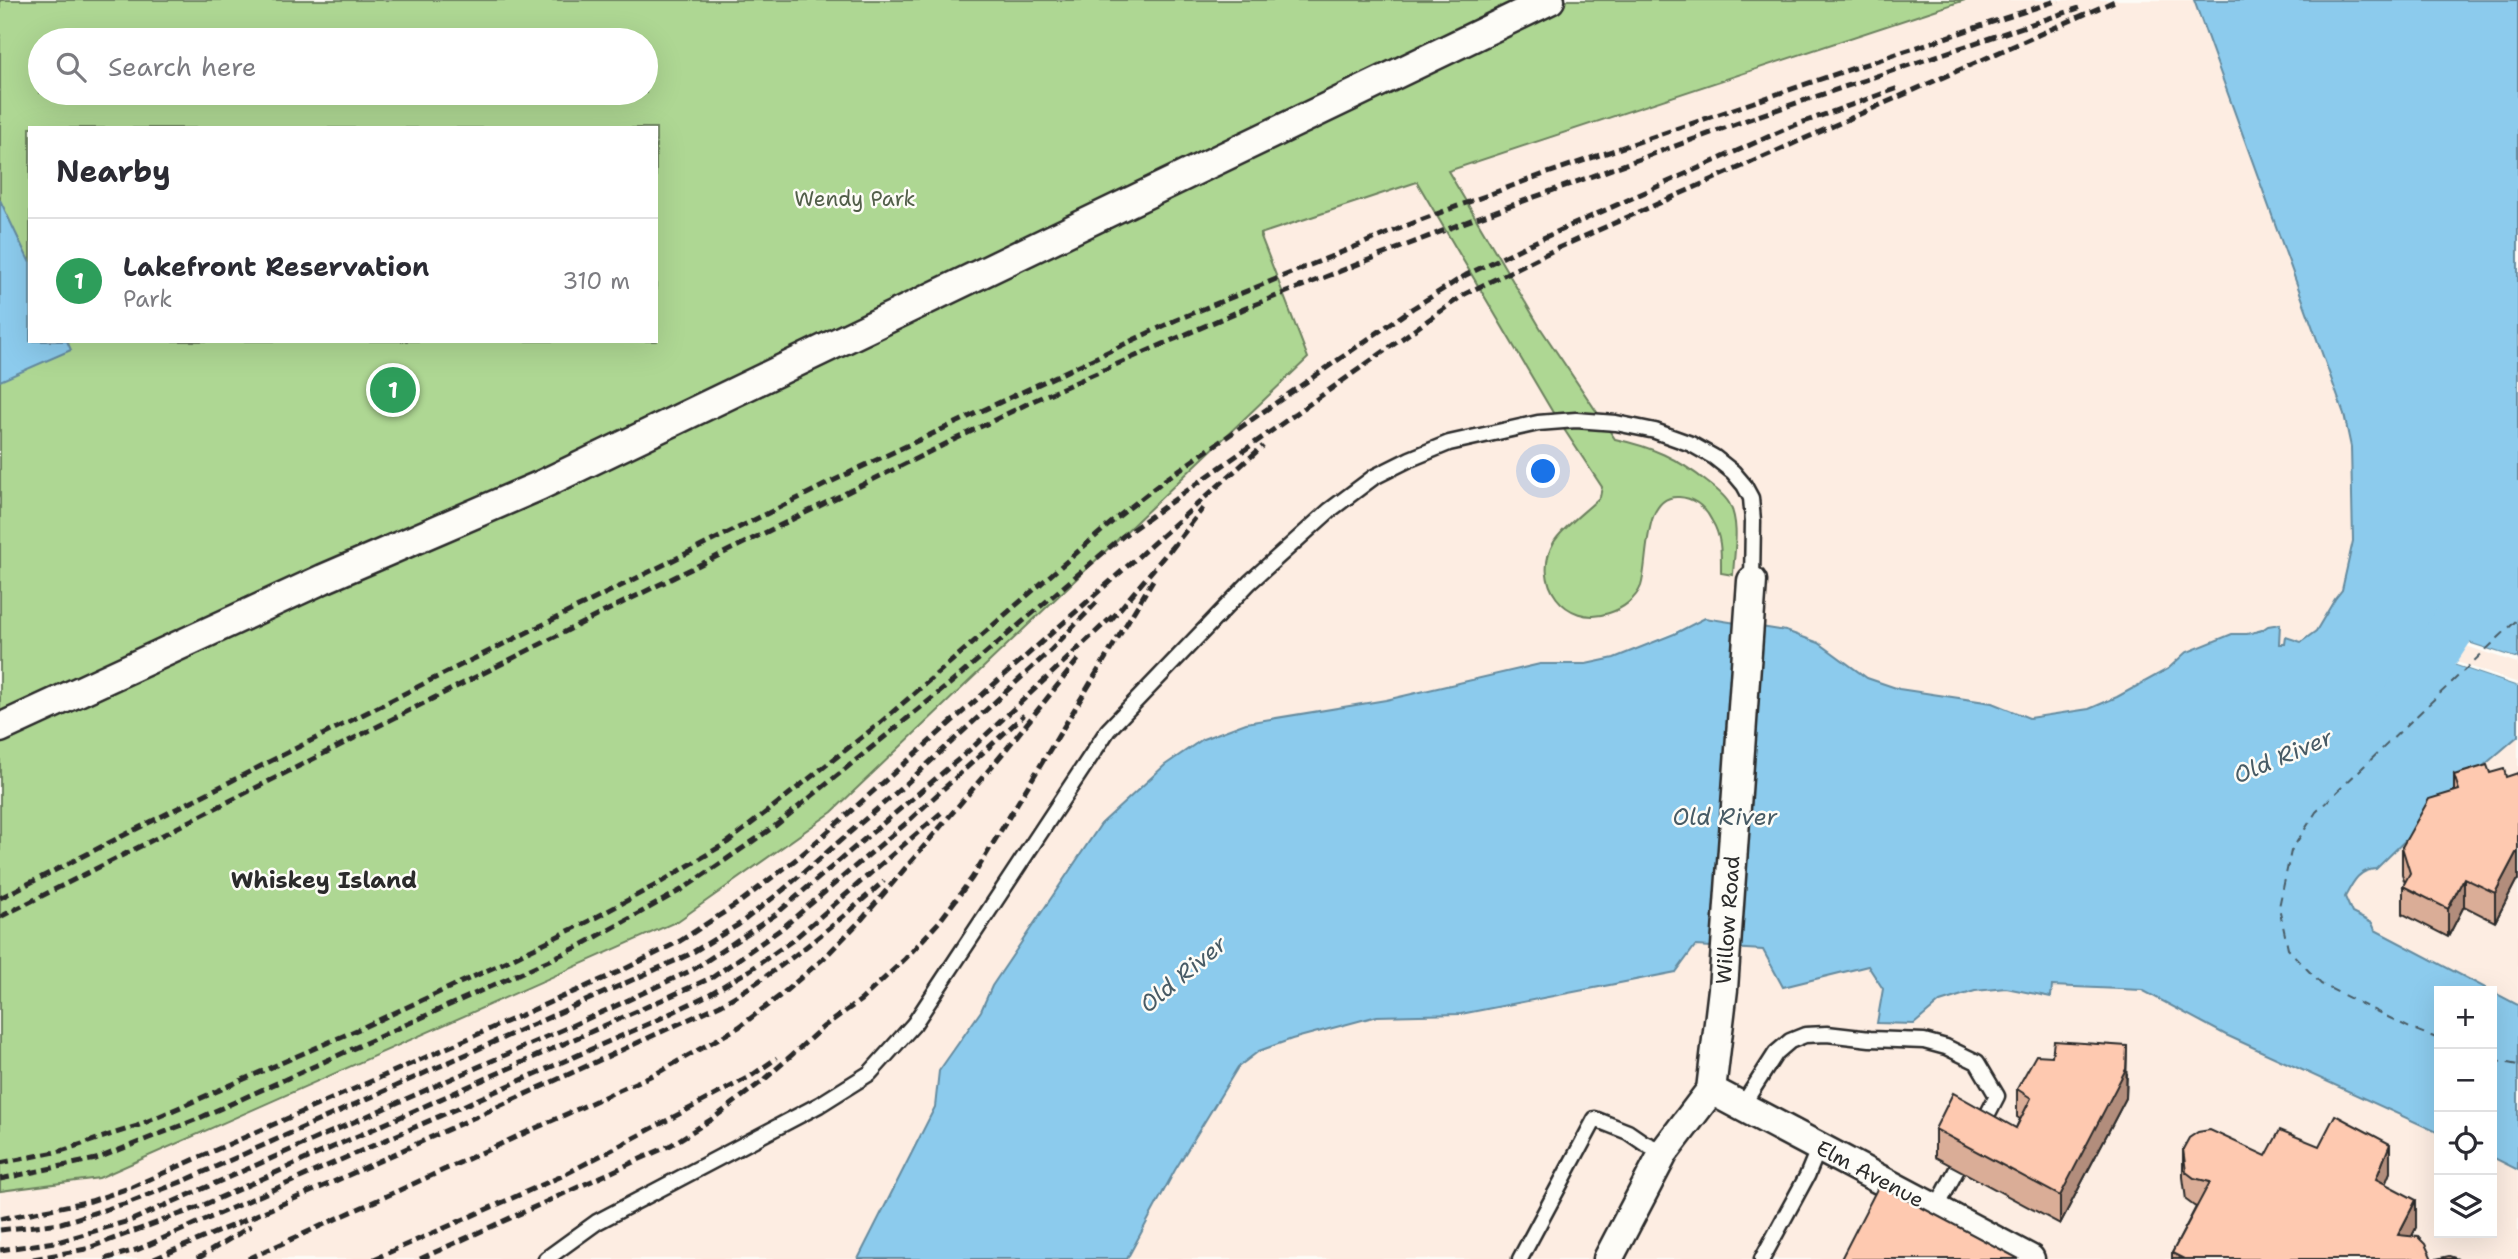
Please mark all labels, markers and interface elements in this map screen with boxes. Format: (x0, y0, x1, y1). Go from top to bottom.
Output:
search box (28, 28, 658, 105)
icon: search (52, 48, 90, 86)
text: Search here (108, 49, 257, 84)
text: Nearby (56, 151, 171, 192)
park label: Wendy Park (794, 185, 916, 213)
text: Lakefront Reservation (123, 249, 429, 284)
text: 1 (74, 266, 84, 296)
text: 310 m (562, 266, 630, 296)
text: Park (123, 284, 172, 314)
pin: 1 (370, 364, 416, 416)
your location (1526, 454, 1560, 488)
water label: Old River (2229, 721, 2338, 790)
water label: Old River (1673, 802, 1779, 832)
street label: Willow Road (1710, 855, 1746, 985)
district label: Whiskey Island (231, 865, 417, 895)
water label: Old River (1133, 928, 1234, 1019)
map controls (2434, 986, 2497, 1238)
button: + (2434, 986, 2497, 1049)
button: − (2434, 1049, 2497, 1112)
button: locate (2434, 1112, 2497, 1175)
street label: Elm Avenue (1811, 1134, 1929, 1214)
button: layers (2434, 1175, 2497, 1238)

